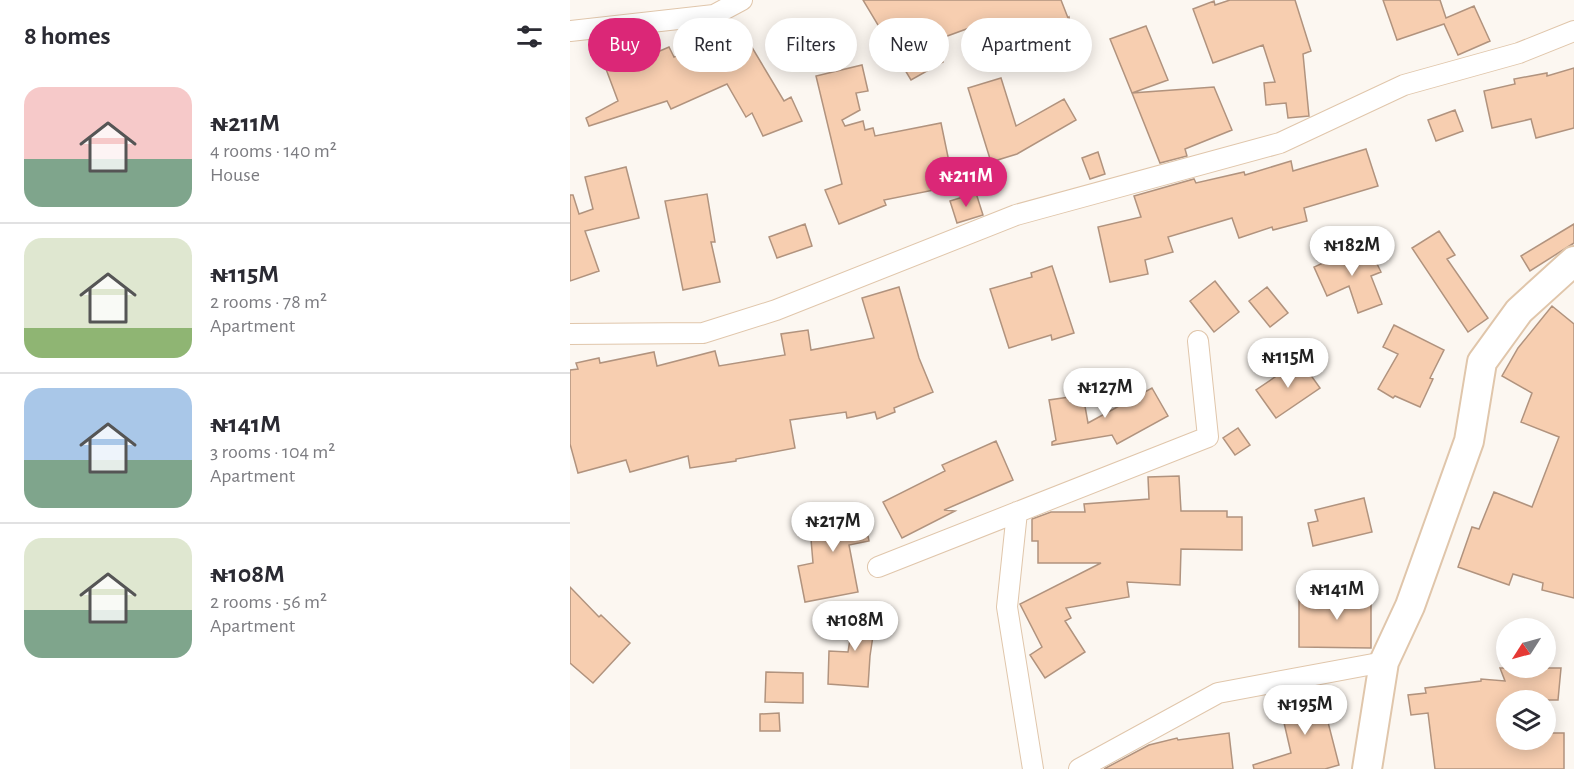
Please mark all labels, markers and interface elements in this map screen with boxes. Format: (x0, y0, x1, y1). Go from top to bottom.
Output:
chip: Buy (588, 18, 661, 72)
chip: Rent (673, 18, 753, 72)
chip: Filters (765, 18, 857, 72)
chip: New (869, 18, 949, 72)
chip: Apartment (961, 18, 1092, 72)
icon: filters (513, 20, 546, 53)
text: 8 homes (24, 23, 111, 49)
text: ₦211M (210, 110, 280, 136)
icon: home (72, 111, 144, 183)
text: 4 rooms · 140 m² (210, 141, 337, 161)
pin: ₦211M (924, 157, 1008, 208)
text: House (210, 165, 260, 185)
text: ₦211M (939, 166, 993, 186)
pin: ₦182M (1310, 226, 1394, 277)
text: ₦182M (1324, 235, 1380, 255)
text: ₦115M (210, 261, 279, 287)
icon: home (72, 262, 144, 334)
text: 2 rooms · 78 m² (210, 292, 327, 312)
text: Apartment (210, 316, 295, 336)
pin: ₦115M (1246, 338, 1330, 389)
text: ₦115M (1261, 347, 1315, 367)
pin: ₦127M (1063, 368, 1147, 419)
text: ₦127M (1077, 377, 1133, 397)
text: ₦141M (210, 411, 281, 437)
icon: home (72, 412, 144, 484)
text: 3 rooms · 104 m² (210, 442, 335, 462)
text: Apartment (210, 466, 295, 486)
pin: ₦217M (791, 502, 875, 553)
text: ₦217M (805, 511, 861, 531)
text: ₦108M (210, 561, 285, 587)
icon: home (72, 562, 144, 634)
pin: ₦141M (1295, 570, 1379, 621)
text: ₦141M (1310, 579, 1364, 599)
text: 2 rooms · 56 m² (210, 592, 327, 612)
pin: ₦108M (813, 601, 897, 652)
text: ₦108M (826, 610, 884, 630)
text: Apartment (210, 616, 295, 636)
north arrow (1496, 618, 1556, 678)
map controls (1496, 618, 1556, 750)
pin: ₦195M (1263, 685, 1347, 736)
button: layers (1496, 690, 1556, 750)
text: ₦195M (1277, 694, 1333, 714)

